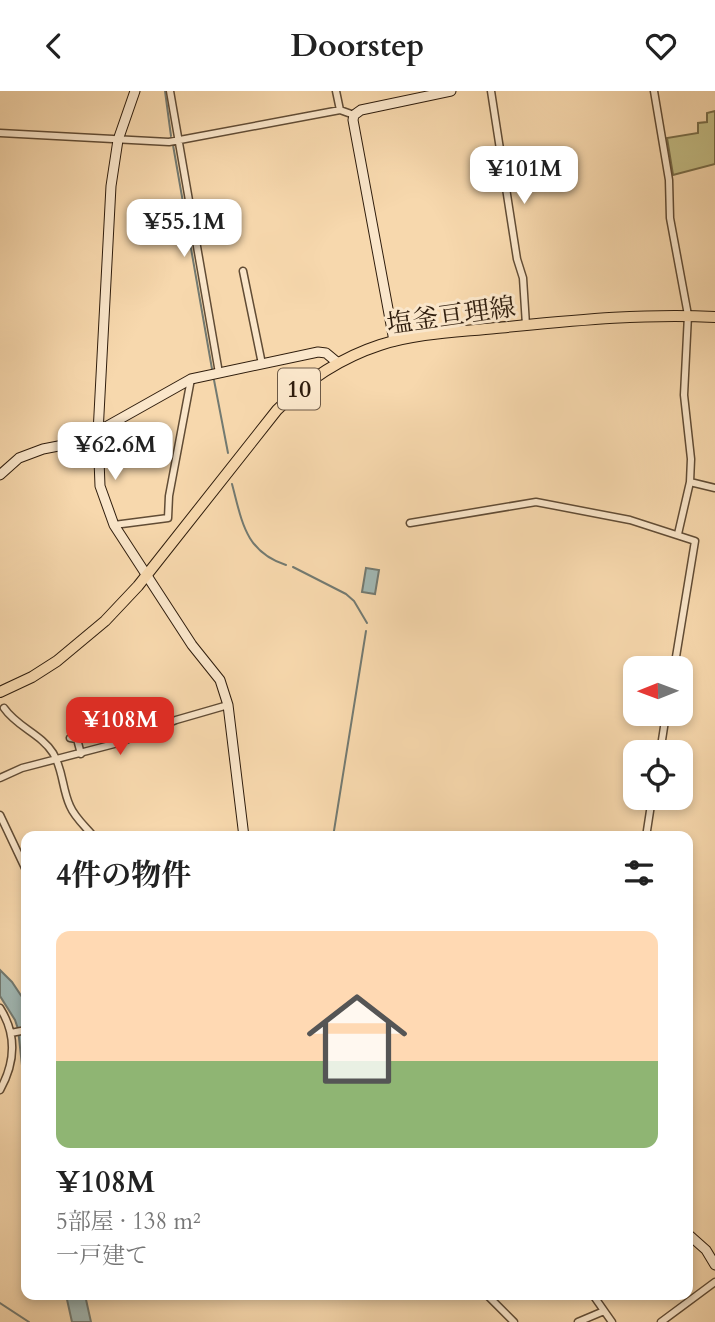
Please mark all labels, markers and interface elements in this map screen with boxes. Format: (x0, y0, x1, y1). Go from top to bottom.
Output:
text: Doorstep (291, 24, 424, 68)
icon: back (35, 27, 73, 65)
icon: heart (642, 27, 680, 65)
pin: ¥101M (475, 146, 573, 206)
text: ¥101M (486, 153, 562, 184)
pin: ¥55.1M (127, 199, 241, 259)
text: ¥55.1M (143, 206, 225, 237)
street label: 塩釜亘理線 (384, 289, 518, 342)
road number: 10 (278, 369, 320, 409)
pin: ¥62.6M (58, 423, 172, 482)
text: ¥62.6M (74, 429, 156, 460)
north arrow (623, 656, 693, 726)
map controls (623, 656, 693, 810)
pin: ¥108M (71, 697, 169, 757)
text: ¥108M (82, 704, 158, 735)
button: locate (623, 740, 693, 810)
icon: filters (620, 854, 658, 892)
text: 4件の物件 (56, 855, 191, 896)
icon: home (294, 976, 420, 1102)
text: ¥108M (56, 1162, 155, 1203)
text: 5部屋 · 138 m² (56, 1206, 201, 1237)
text: 一戸建て (56, 1240, 148, 1271)

